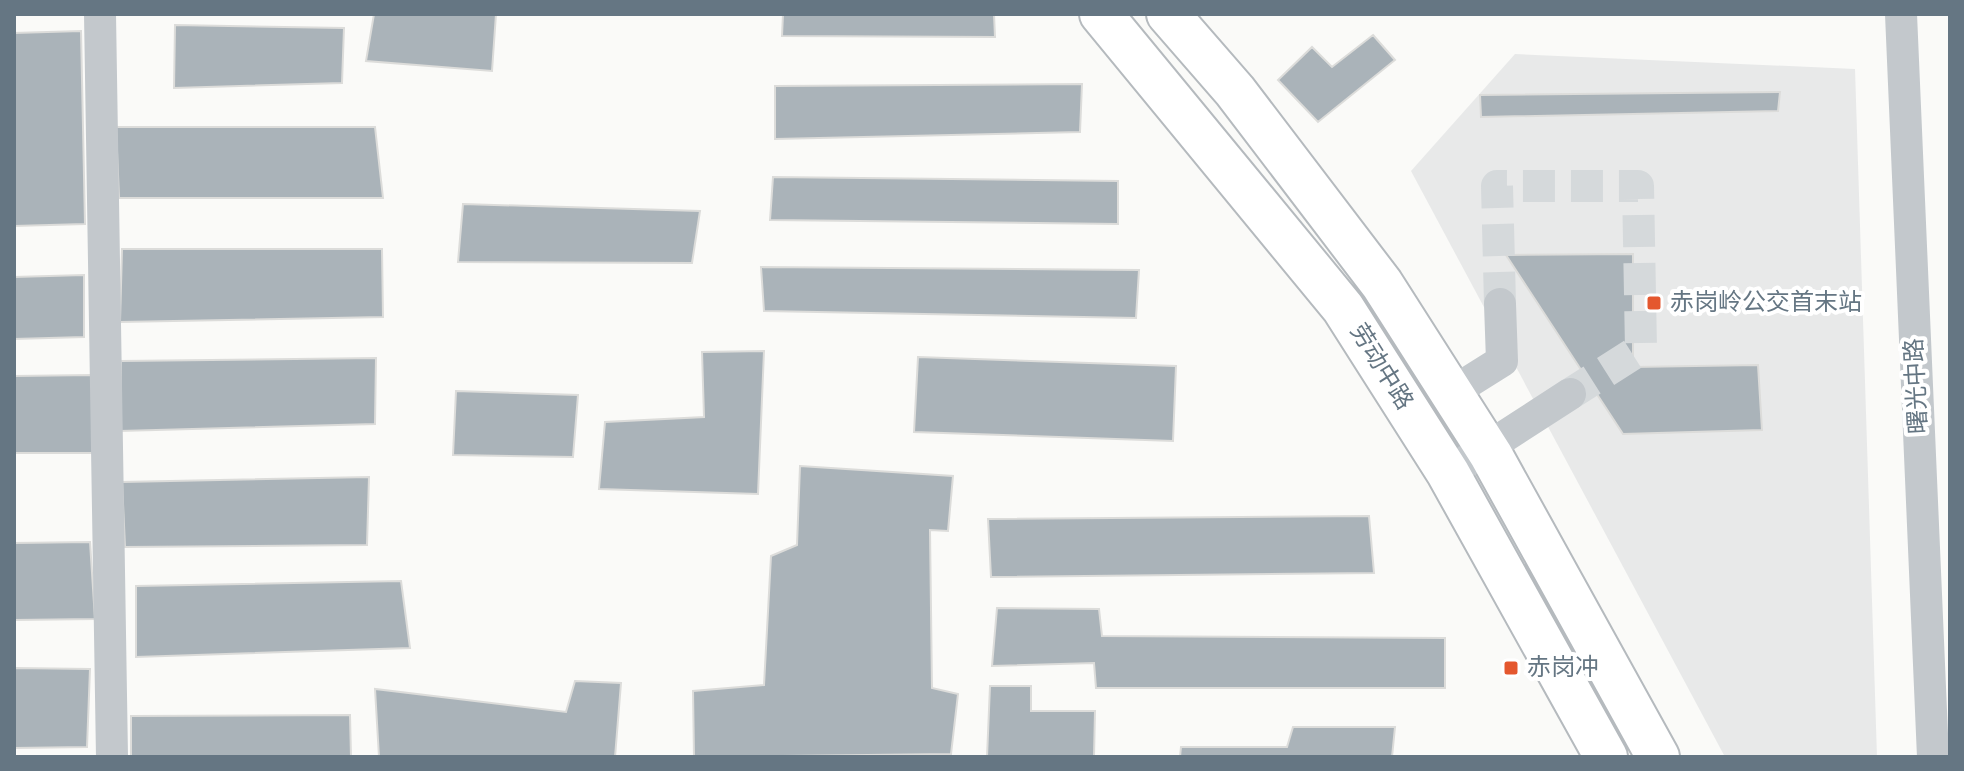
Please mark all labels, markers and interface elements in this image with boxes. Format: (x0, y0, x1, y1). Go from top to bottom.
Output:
place label: 赤岗岭公交首末站 (1670, 289, 1862, 315)
marker: 赤岗岭公交首末站 (1645, 294, 1663, 312)
street label: 劳动中路 (1345, 319, 1418, 414)
street label: 曙光中路 (1901, 337, 1931, 435)
place label: 赤岗冲 (1527, 654, 1599, 680)
marker: 赤岗冲 (1502, 659, 1520, 677)

